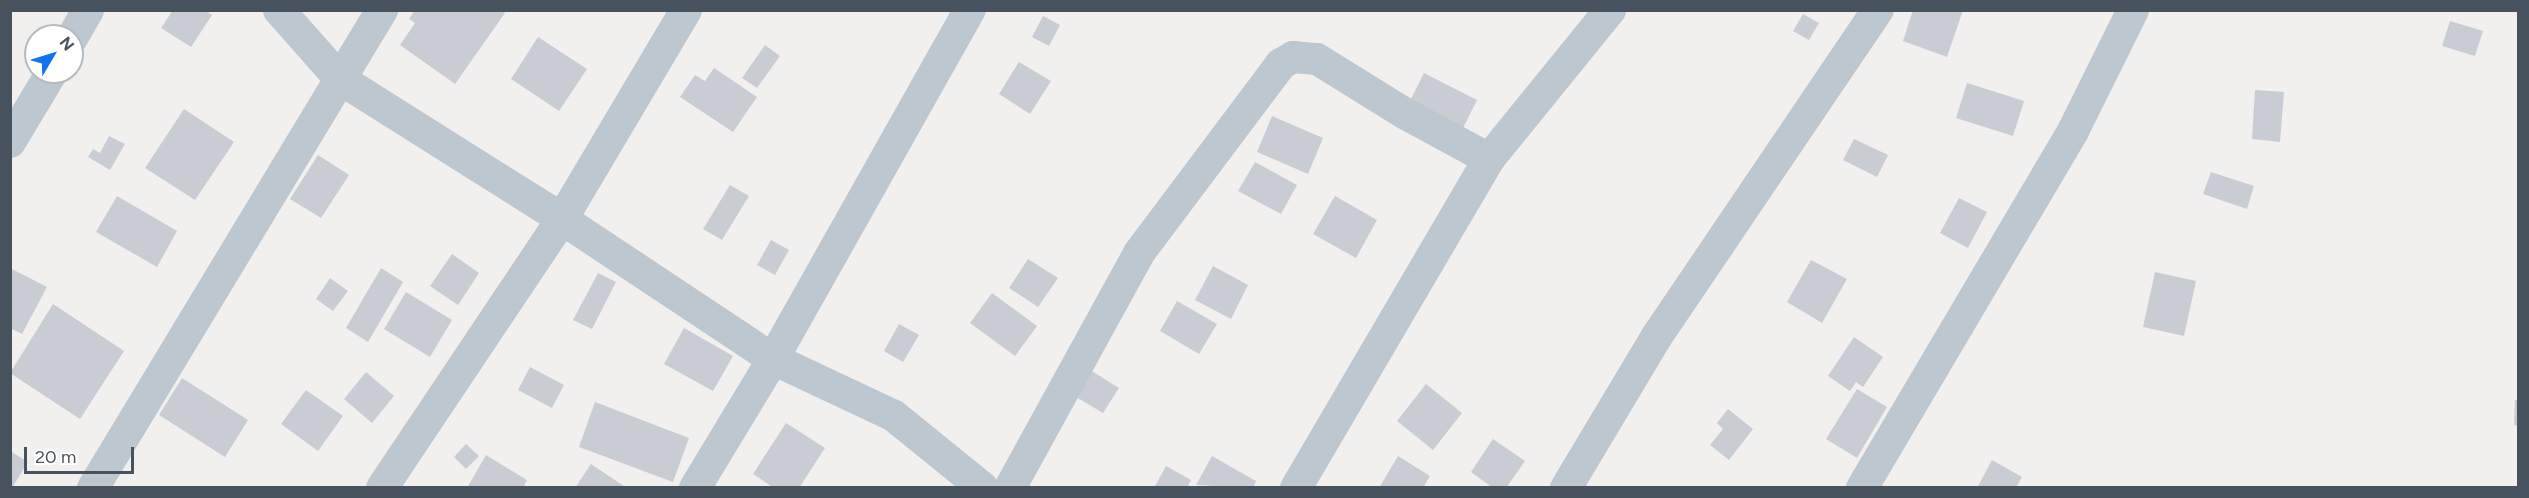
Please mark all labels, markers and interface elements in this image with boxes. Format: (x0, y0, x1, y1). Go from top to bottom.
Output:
north arrow (24, 24, 84, 84)
text: N (56, 33, 78, 55)
scale bar (27, 435, 136, 473)
text: 20 m (35, 446, 76, 468)

